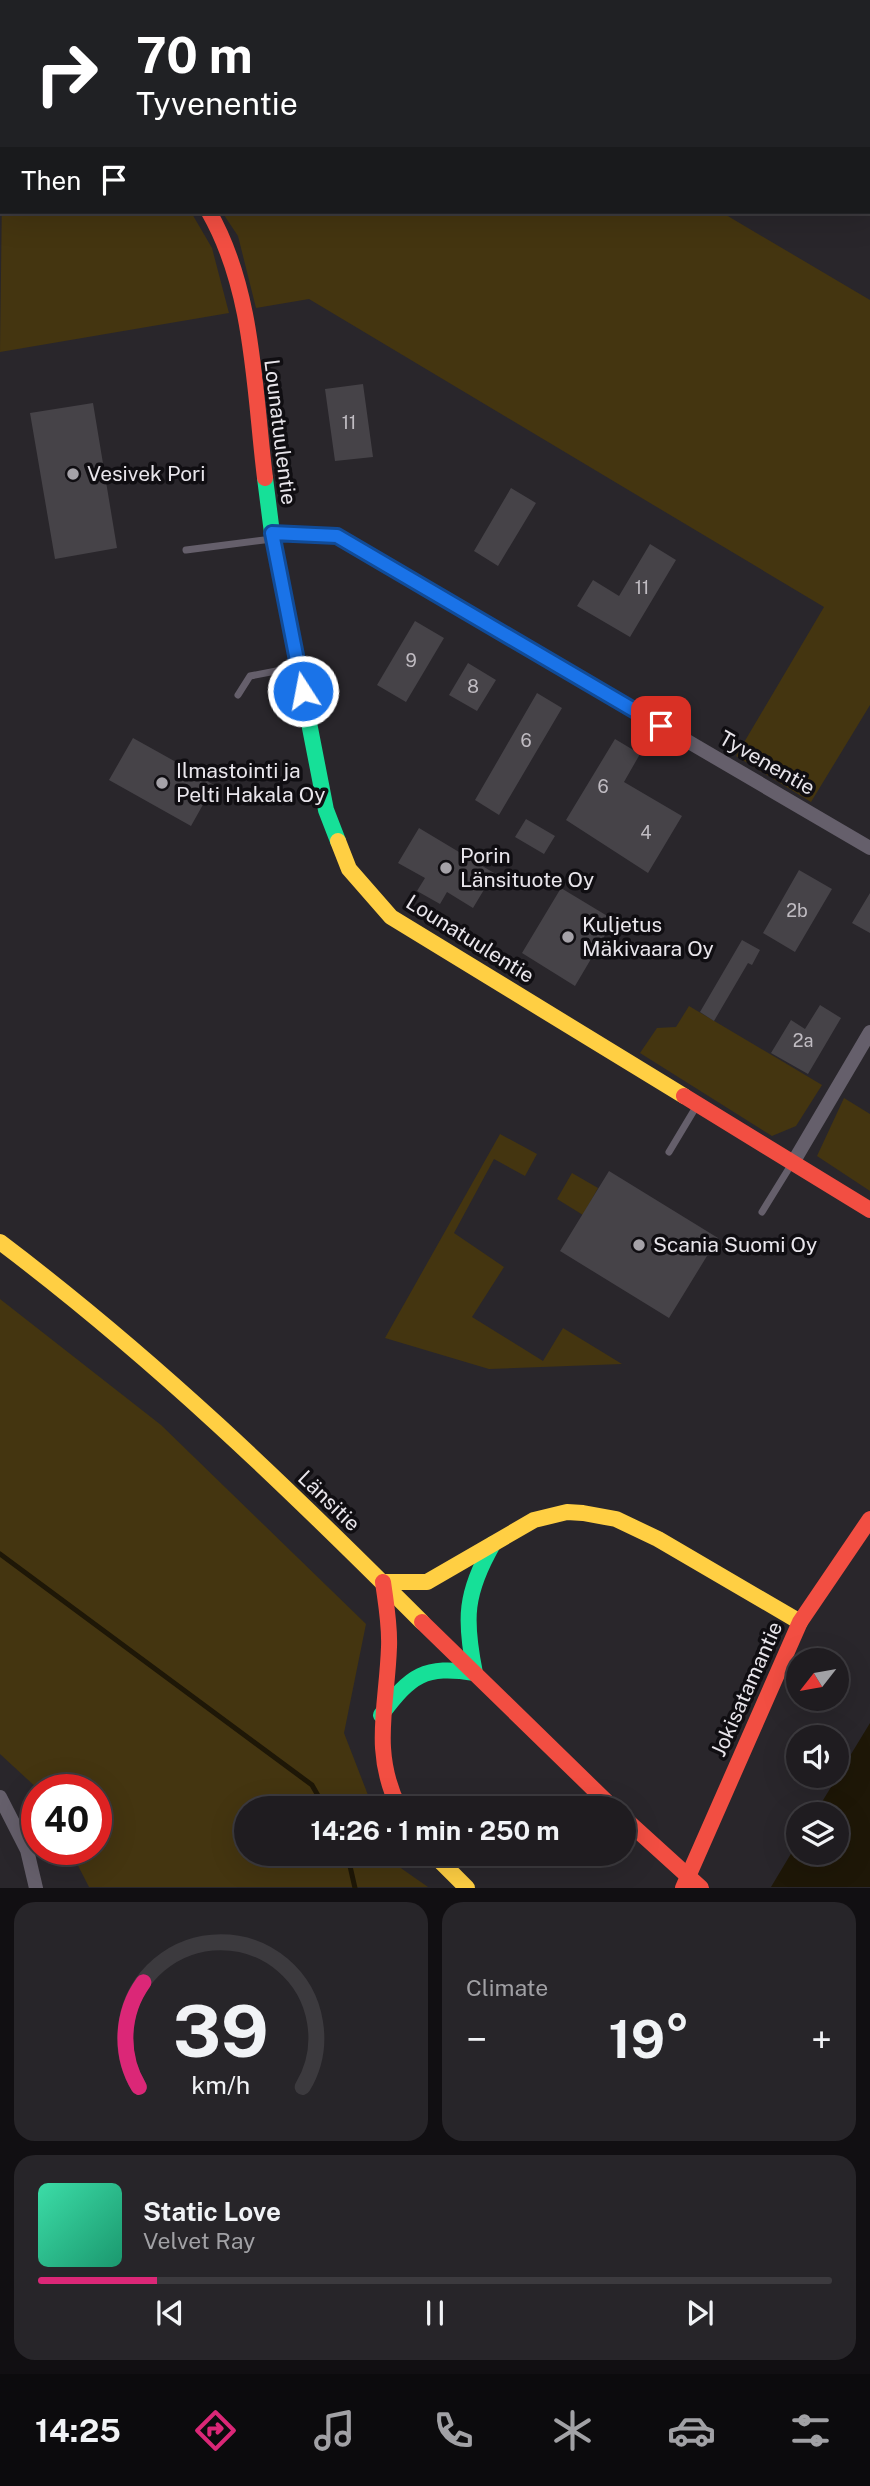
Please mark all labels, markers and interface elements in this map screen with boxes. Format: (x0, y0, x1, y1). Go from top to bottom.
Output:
text: 70 m (136, 26, 253, 84)
icon: right (21, 28, 112, 119)
text: Tyvenentie (136, 85, 298, 122)
icon: arrive (95, 161, 133, 199)
text: Then (21, 165, 81, 196)
street label: Lounatuulentie (259, 358, 302, 506)
house number: 11 (342, 412, 356, 433)
place label: Vesivek Pori (87, 461, 205, 486)
marker: Vesivek Pori (65, 466, 81, 482)
house number: 11 (635, 577, 649, 598)
house number: 9 (405, 650, 417, 671)
position arrow (266, 654, 340, 728)
house number: 8 (467, 676, 479, 697)
pin (631, 696, 691, 756)
icon: arrive (642, 707, 680, 745)
street label: Tyvenentie (715, 725, 820, 800)
house number: 6 (520, 730, 532, 751)
place label: Ilmastointi ja Pelti Hakala Oy (176, 758, 326, 807)
marker: Ilmastointi ja Pelti Hakala Oy (154, 775, 170, 791)
house number: 6 (597, 776, 609, 797)
house number: 4 (640, 822, 652, 843)
place label: Porin Länsituote Oy (460, 843, 594, 892)
marker: Porin Länsituote Oy (438, 860, 454, 876)
street label: Lounatuulentie (402, 889, 539, 988)
house number: 2b (786, 900, 808, 921)
place label: Kuljetus Mäkivaara Oy (582, 912, 714, 961)
marker: Kuljetus Mäkivaara Oy (560, 929, 576, 945)
house number: 2a (793, 1030, 813, 1051)
place label: Scania Suomi Oy (653, 1232, 817, 1257)
marker: Scania Suomi Oy (631, 1237, 647, 1253)
street label: Länsitie (293, 1465, 366, 1536)
street label: Jokisatamantie (706, 1617, 787, 1760)
north arrow (786, 1648, 849, 1712)
map controls (786, 1648, 849, 1865)
button: sound (786, 1725, 849, 1788)
speed limit sign: 40 (21, 1774, 112, 1865)
button: layers (786, 1802, 849, 1865)
text: 14:26 · 1 min · 250 m (311, 1815, 559, 1846)
text: Climate (466, 1974, 548, 2001)
text: 39 (173, 1989, 269, 2074)
text: 19° (608, 2009, 690, 2070)
text: − (466, 2017, 487, 2062)
text: + (811, 2017, 832, 2062)
text: km/h (192, 2070, 250, 2100)
text: Static Love (143, 2196, 281, 2227)
text: Velvet Ray (143, 2227, 255, 2254)
icon: previous (151, 2294, 189, 2332)
icon: pause (416, 2294, 454, 2332)
icon: next (681, 2294, 719, 2332)
icon: directions (191, 2406, 240, 2455)
icon: music (310, 2406, 359, 2455)
icon: phone (429, 2406, 478, 2455)
icon: climate (548, 2406, 597, 2455)
icon: car (667, 2406, 716, 2455)
icon: filters (786, 2406, 835, 2455)
text: 14:25 (35, 2412, 121, 2449)

